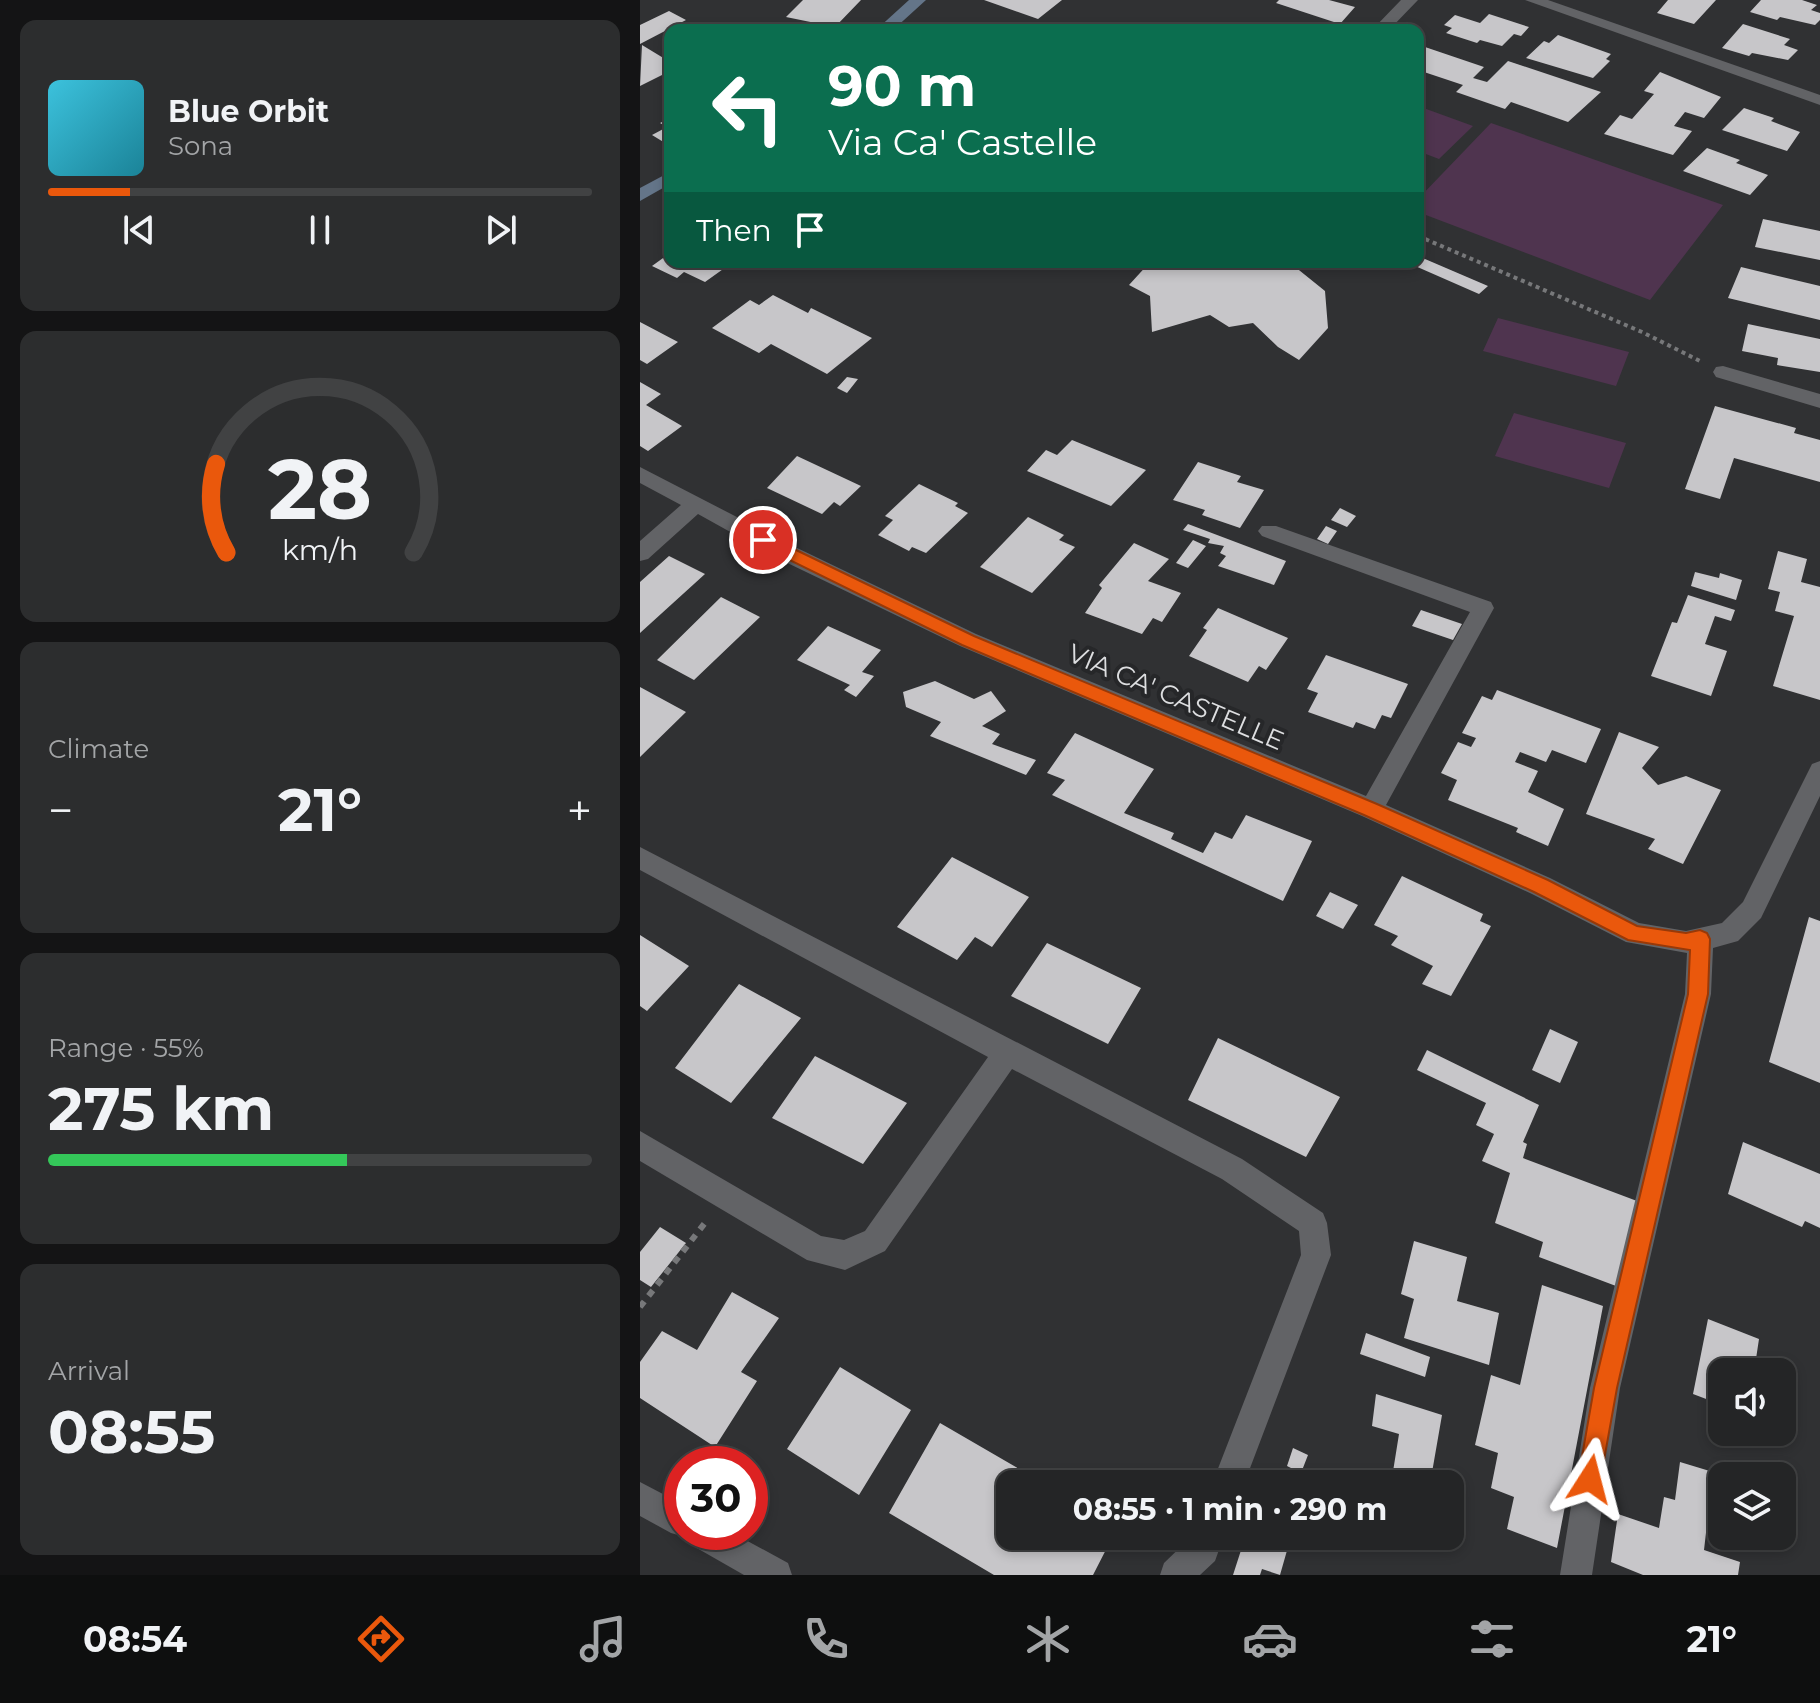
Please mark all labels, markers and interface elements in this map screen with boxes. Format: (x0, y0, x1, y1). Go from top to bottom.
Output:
text: 90 m (828, 52, 976, 120)
icon: left (696, 56, 800, 160)
text: Blue Orbit (168, 93, 329, 130)
text: Via Ca' Castelle (828, 120, 1097, 164)
text: Sona (168, 130, 233, 162)
icon: previous (117, 208, 161, 252)
icon: pause (298, 208, 342, 252)
icon: next (479, 208, 523, 252)
icon: arrive (788, 208, 832, 252)
text: Then (696, 212, 772, 249)
text: 28 (268, 437, 372, 539)
pin (729, 506, 797, 574)
icon: arrive (741, 518, 785, 562)
text: km/h (282, 532, 358, 567)
street label: VIA CA' CASTELLE (1063, 637, 1289, 757)
text: Climate (48, 733, 149, 765)
text: 21° (278, 773, 362, 846)
text: − (48, 783, 73, 837)
text: + (567, 783, 592, 837)
text: Range · 55% (48, 1032, 204, 1064)
text: 275 km (48, 1072, 274, 1145)
text: Arrival (48, 1355, 130, 1387)
map controls (1708, 1358, 1796, 1550)
button: sound (1708, 1358, 1796, 1446)
text: 08:55 (48, 1395, 215, 1468)
position arrow (1548, 1437, 1632, 1521)
speed limit sign: 30 (664, 1446, 768, 1550)
button: layers (1708, 1462, 1796, 1550)
text: 08:55 · 1 min · 290 m (1073, 1491, 1387, 1528)
icon: directions (353, 1611, 409, 1667)
icon: music (575, 1611, 631, 1667)
icon: phone (798, 1611, 854, 1667)
icon: climate (1020, 1611, 1076, 1667)
icon: car (1242, 1611, 1298, 1667)
icon: filters (1464, 1611, 1520, 1667)
text: 08:54 (83, 1617, 187, 1661)
text: 21° (1686, 1617, 1737, 1661)

